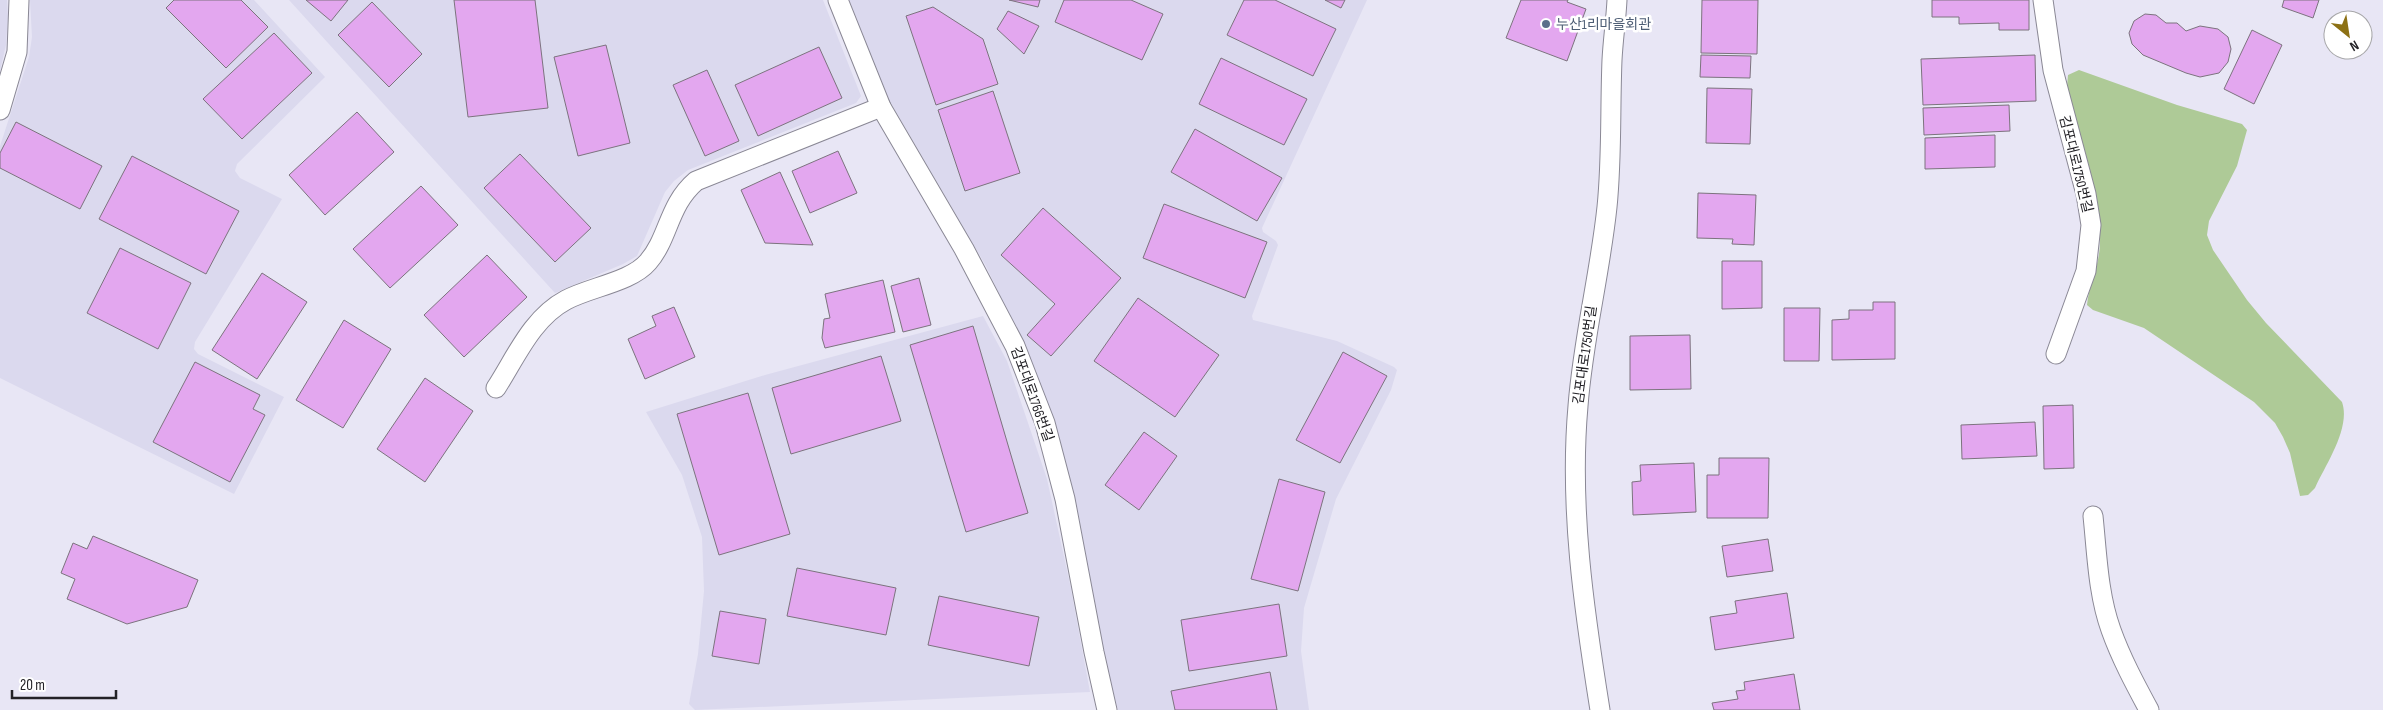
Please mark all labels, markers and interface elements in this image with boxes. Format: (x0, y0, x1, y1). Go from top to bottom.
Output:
north arrow (2323, 10, 2373, 60)
place label: 누산1리마을회관 (1556, 16, 1651, 33)
marker: 누산1리마을회관 (1540, 18, 1552, 30)
text: N (2347, 37, 2362, 55)
street label: 김포대로1750번길 (2056, 114, 2096, 214)
street label: 김포대로1750번길 (1570, 304, 1600, 406)
street label: 김포대로1766번길 (1007, 344, 1057, 444)
scale bar (12, 668, 116, 700)
text: 20 m (20, 676, 45, 695)

